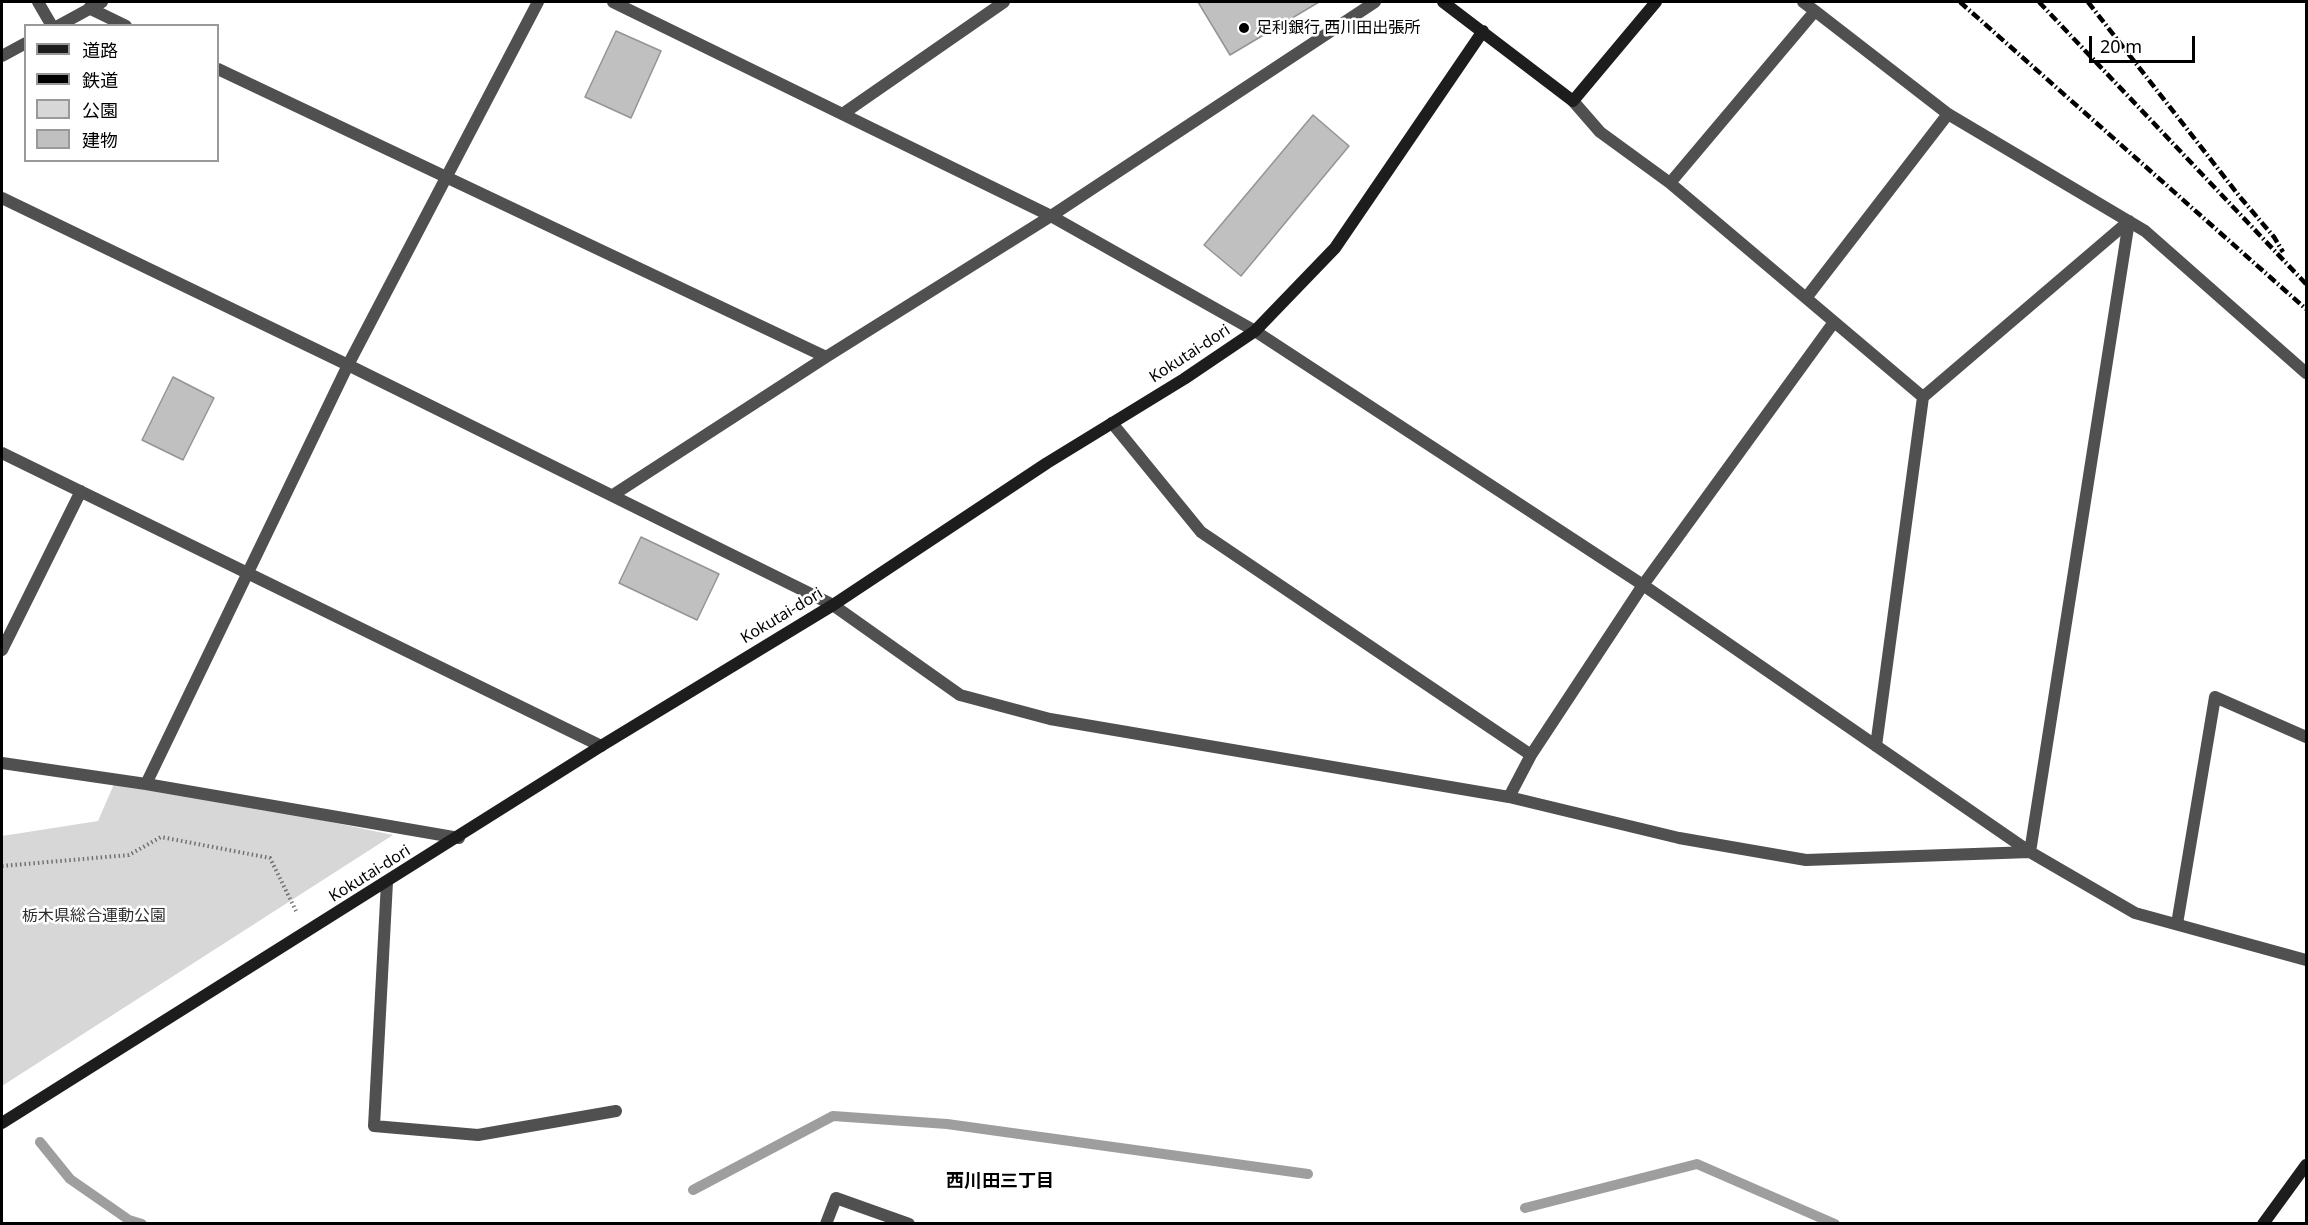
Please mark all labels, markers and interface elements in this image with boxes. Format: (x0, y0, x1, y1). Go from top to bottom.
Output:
place label: 足利銀行 西川田出張所 (1256, 18, 1420, 38)
marker: 足利銀行 西川田出張所 (1237, 21, 1251, 35)
legend (24, 24, 219, 162)
scale bar (2092, 24, 2198, 62)
text: 20 m (2100, 34, 2142, 58)
text: 道路 (82, 38, 118, 62)
text: 鉄道 (82, 68, 118, 92)
text: 公園 (82, 98, 118, 122)
text: 建物 (82, 128, 118, 152)
street label: Kokutai-dori (1146, 321, 1234, 387)
street label: Kokutai-dori (737, 584, 827, 648)
street label: Kokutai-dori (326, 841, 414, 907)
park label: 栃木県総合運動公園 (22, 906, 166, 926)
district label: 西川田三丁目 (946, 1171, 1054, 1193)

